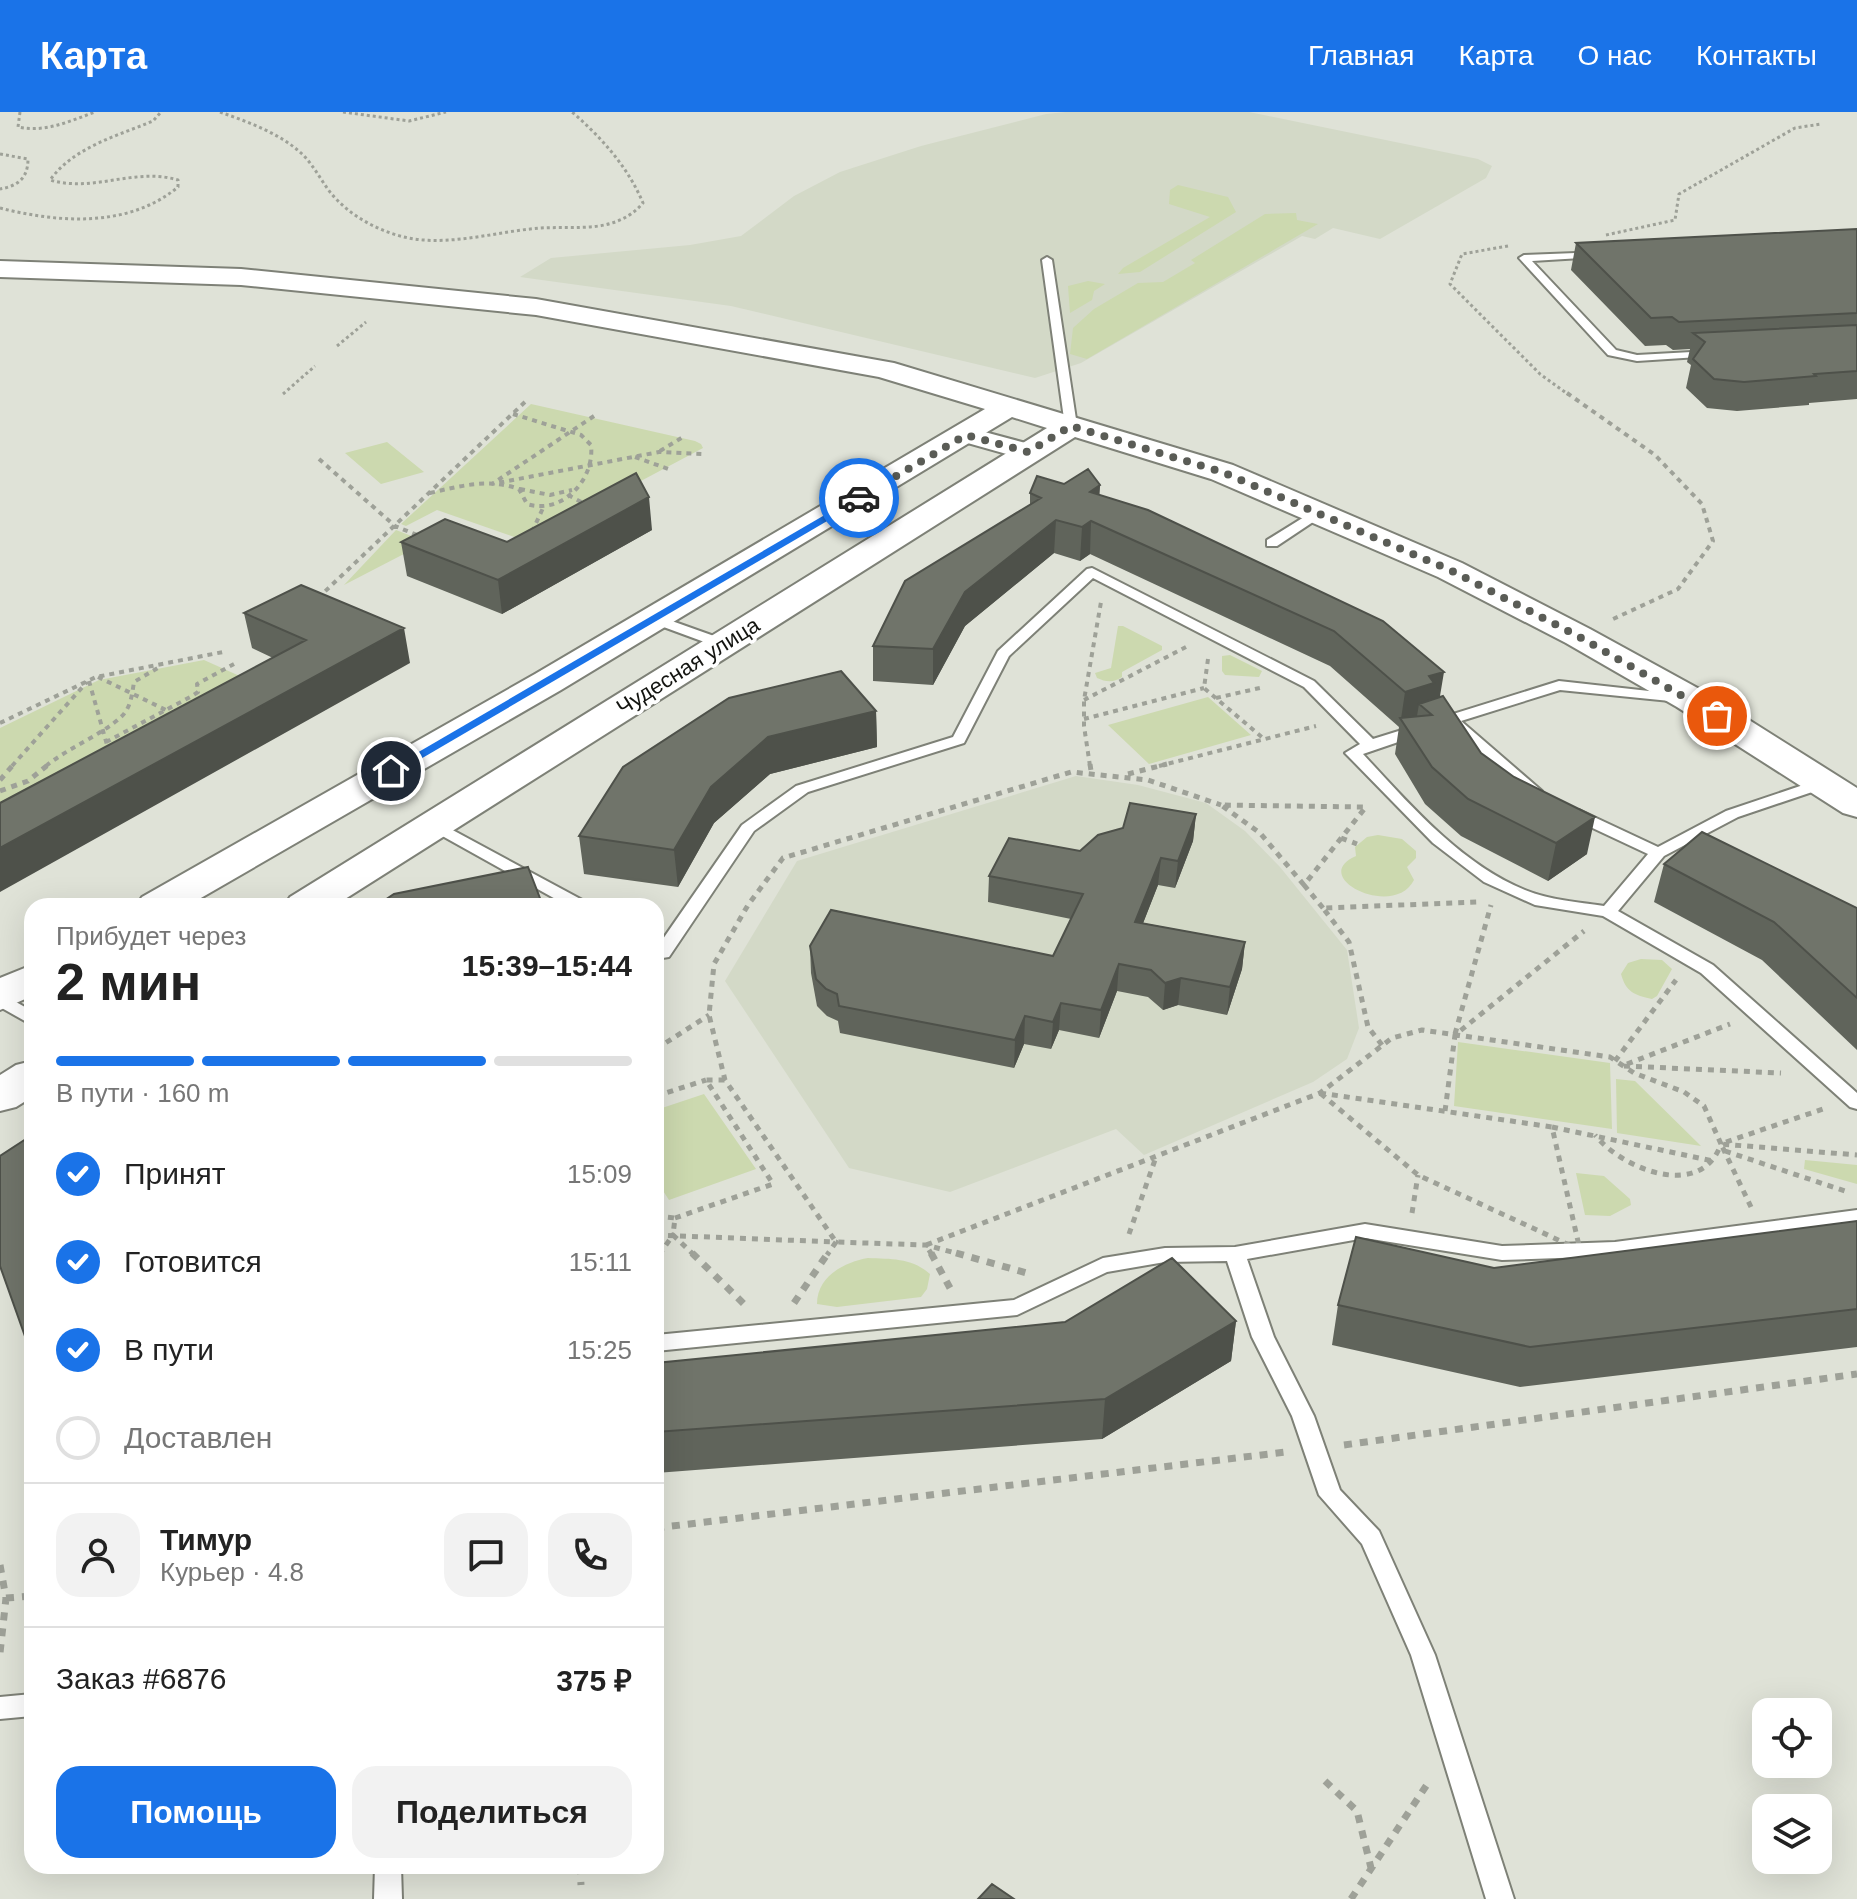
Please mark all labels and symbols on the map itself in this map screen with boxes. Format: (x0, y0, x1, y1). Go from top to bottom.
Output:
courier (819, 458, 899, 538)
street label: Чудесная улица (612, 612, 765, 720)
pin (1683, 682, 1751, 750)
pin (357, 737, 425, 805)

